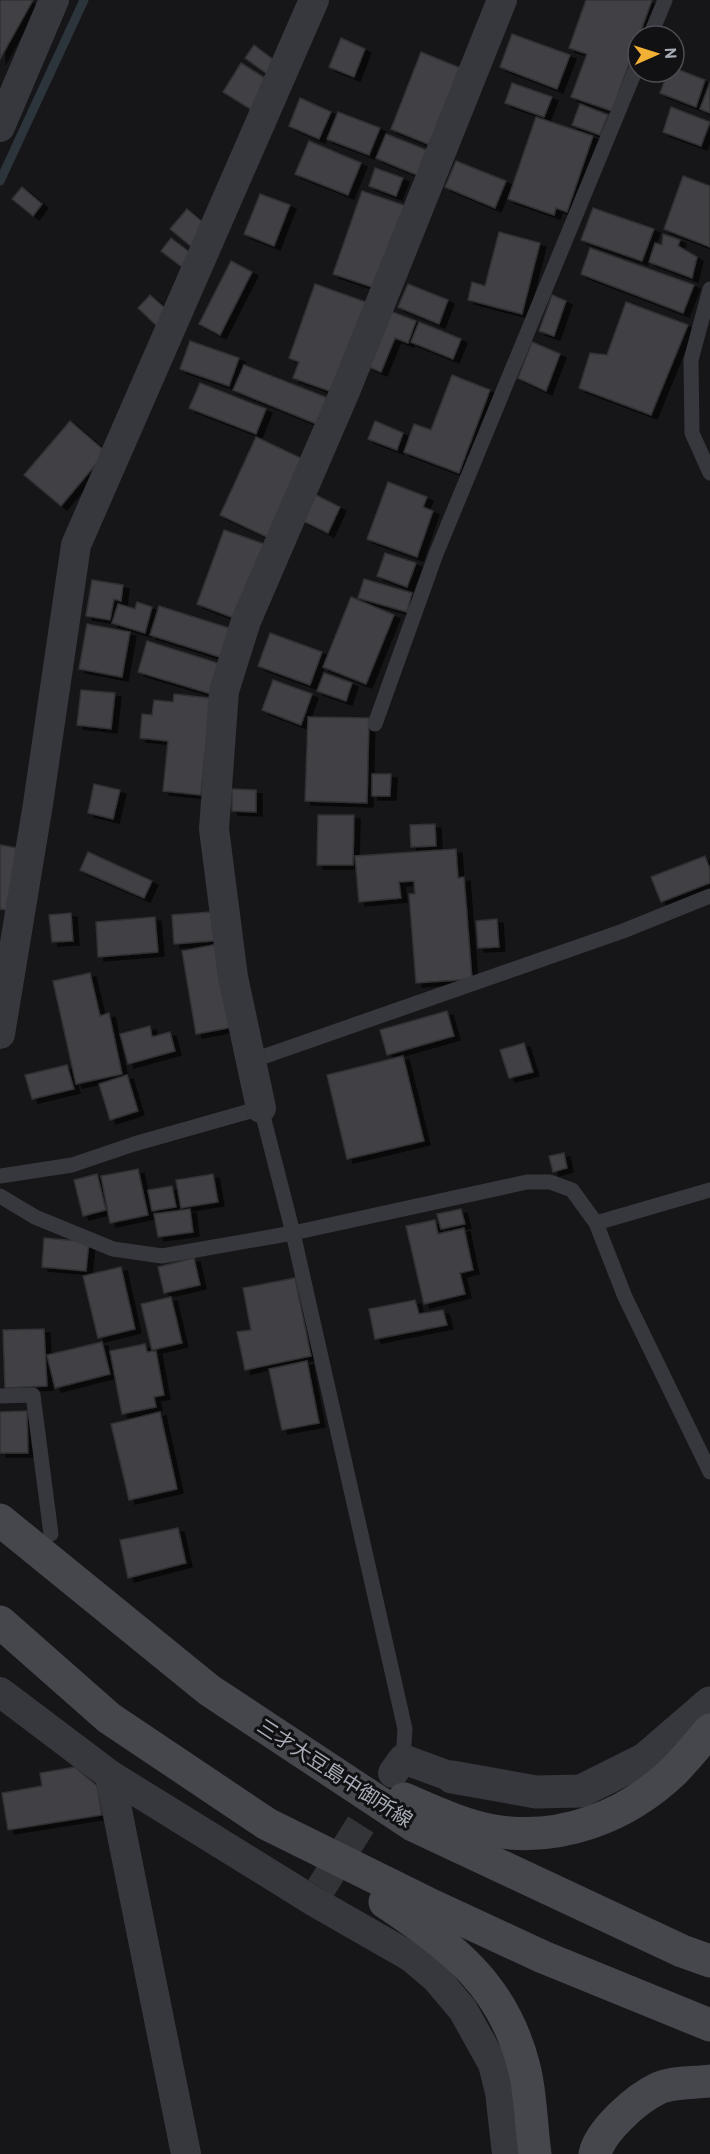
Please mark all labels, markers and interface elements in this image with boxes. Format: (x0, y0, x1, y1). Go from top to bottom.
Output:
north arrow (626, 24, 686, 84)
text: N (659, 47, 679, 60)
street label: 三才大豆島中御所線 (251, 1715, 416, 1835)

